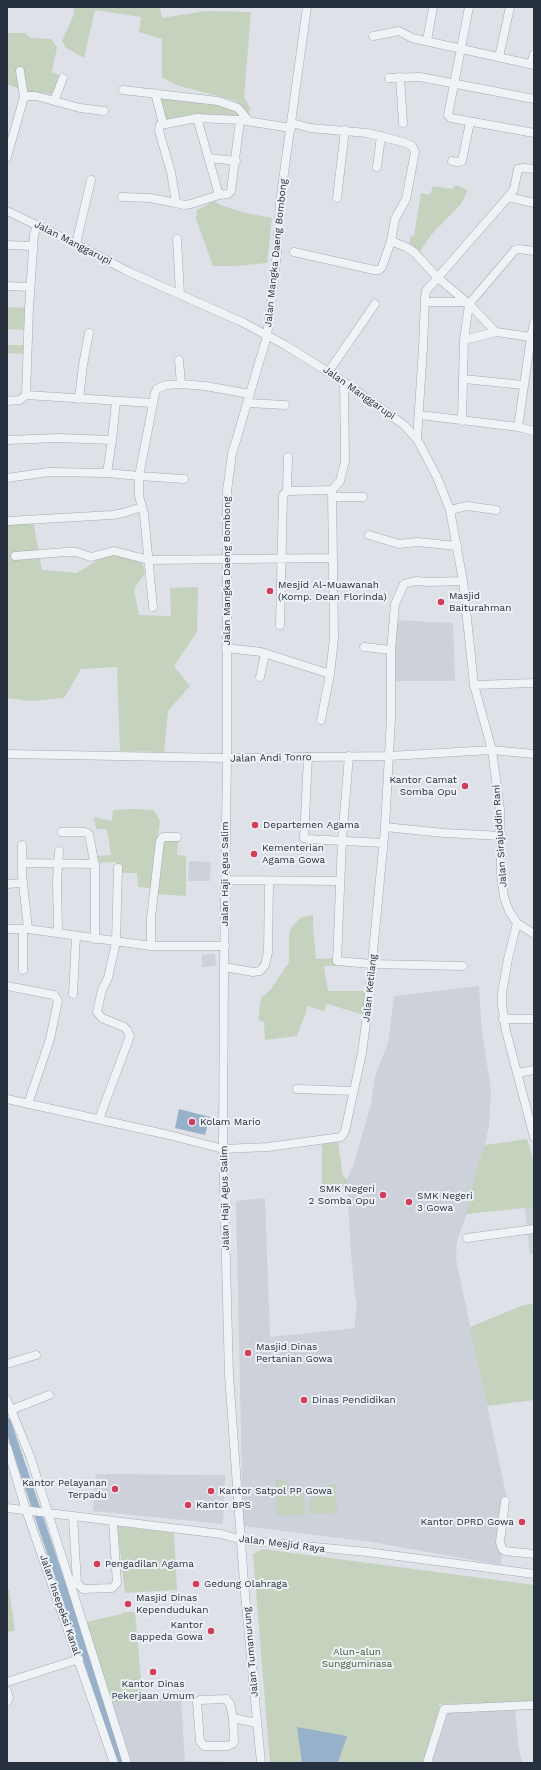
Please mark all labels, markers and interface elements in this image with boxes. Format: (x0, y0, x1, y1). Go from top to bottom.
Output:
street label: Jalan Mangka Daeng Bombong (262, 178, 290, 328)
street label: Jalan Manggarupi (32, 218, 114, 268)
street label: Jalan Manggarupi (321, 364, 397, 422)
street label: Jalan Mangka Daeng Bombong (221, 496, 233, 646)
place label: Mesjid Al-Muawanah (Komp. Dean Florinda) (278, 579, 387, 602)
marker: Mesjid Al-Muawanah (Komp. Dean Florinda) (265, 586, 275, 596)
place label: Masjid Baiturahman (449, 590, 511, 614)
marker: Masjid Baiturahman (436, 597, 446, 607)
street label: Jalan Andi Tonro (230, 751, 312, 765)
place label: Kantor Camat Somba Opu (389, 774, 457, 798)
marker: Kantor Camat Somba Opu (460, 781, 470, 791)
street label: Jalan Sirajuddin Rani (490, 784, 510, 888)
place label: Departemen Agama (263, 819, 359, 831)
marker: Departemen Agama (250, 820, 260, 830)
street label: Jalan Haji Agus Salim (219, 821, 231, 927)
place label: Kementerian Agama Gowa (262, 842, 325, 866)
marker: Kementerian Agama Gowa (249, 849, 259, 859)
street label: Jalan Ketilang (360, 953, 380, 1023)
place label: Kolam Mario (200, 1116, 261, 1128)
marker: Kolam Mario (187, 1117, 197, 1127)
street label: Jalan Haji Agus Salim (218, 1145, 232, 1251)
place label: SMK Negeri 2 Somba Opu (309, 1183, 375, 1206)
marker: SMK Negeri 2 Somba Opu (378, 1190, 388, 1200)
place label: SMK Negeri 3 Gowa (417, 1190, 473, 1214)
marker: SMK Negeri 3 Gowa (404, 1197, 414, 1207)
place label: Masjid Dinas Pertanian Gowa (256, 1341, 333, 1364)
marker: Masjid Dinas Pertanian Gowa (243, 1348, 253, 1358)
place label: Dinas Pendidikan (312, 1394, 396, 1406)
marker: Dinas Pendidikan (299, 1395, 309, 1405)
place label: Kantor Pelayanan Terpadu (22, 1477, 107, 1500)
marker: Kantor Pelayanan Terpadu (110, 1484, 120, 1494)
place label: Kantor Satpol PP Gowa (219, 1485, 332, 1497)
marker: Kantor Satpol PP Gowa (206, 1486, 216, 1496)
place label: Kantor BPS (196, 1499, 251, 1511)
marker: Kantor BPS (183, 1500, 193, 1510)
place label: Kantor DPRD Gowa (421, 1516, 514, 1528)
marker: Kantor DPRD Gowa (517, 1517, 527, 1527)
street label: Jalan Mesjid Raya (238, 1533, 326, 1555)
street label: Jalan Insepeksi Kanal (37, 1553, 83, 1657)
place label: Pengadilan Agama (105, 1558, 194, 1570)
marker: Pengadilan Agama (92, 1559, 102, 1569)
place label: Gedung Olahraga (204, 1578, 287, 1590)
marker: Gedung Olahraga (191, 1579, 201, 1589)
place label: Masjid Dinas Kependudukan (136, 1592, 208, 1616)
marker: Masjid Dinas Kependudukan (123, 1599, 133, 1609)
street label: Jalan Tumanurung (241, 1606, 261, 1698)
place label: Kantor Bappeda Gowa (130, 1619, 203, 1642)
marker: Kantor Bappeda Gowa (206, 1626, 216, 1636)
park label: Alun-alun Sungguminasa (322, 1646, 392, 1670)
marker: Kantor Dinas Pekerjaan Umum (148, 1667, 158, 1677)
place label: Kantor Dinas Pekerjaan Umum (112, 1678, 194, 1702)

